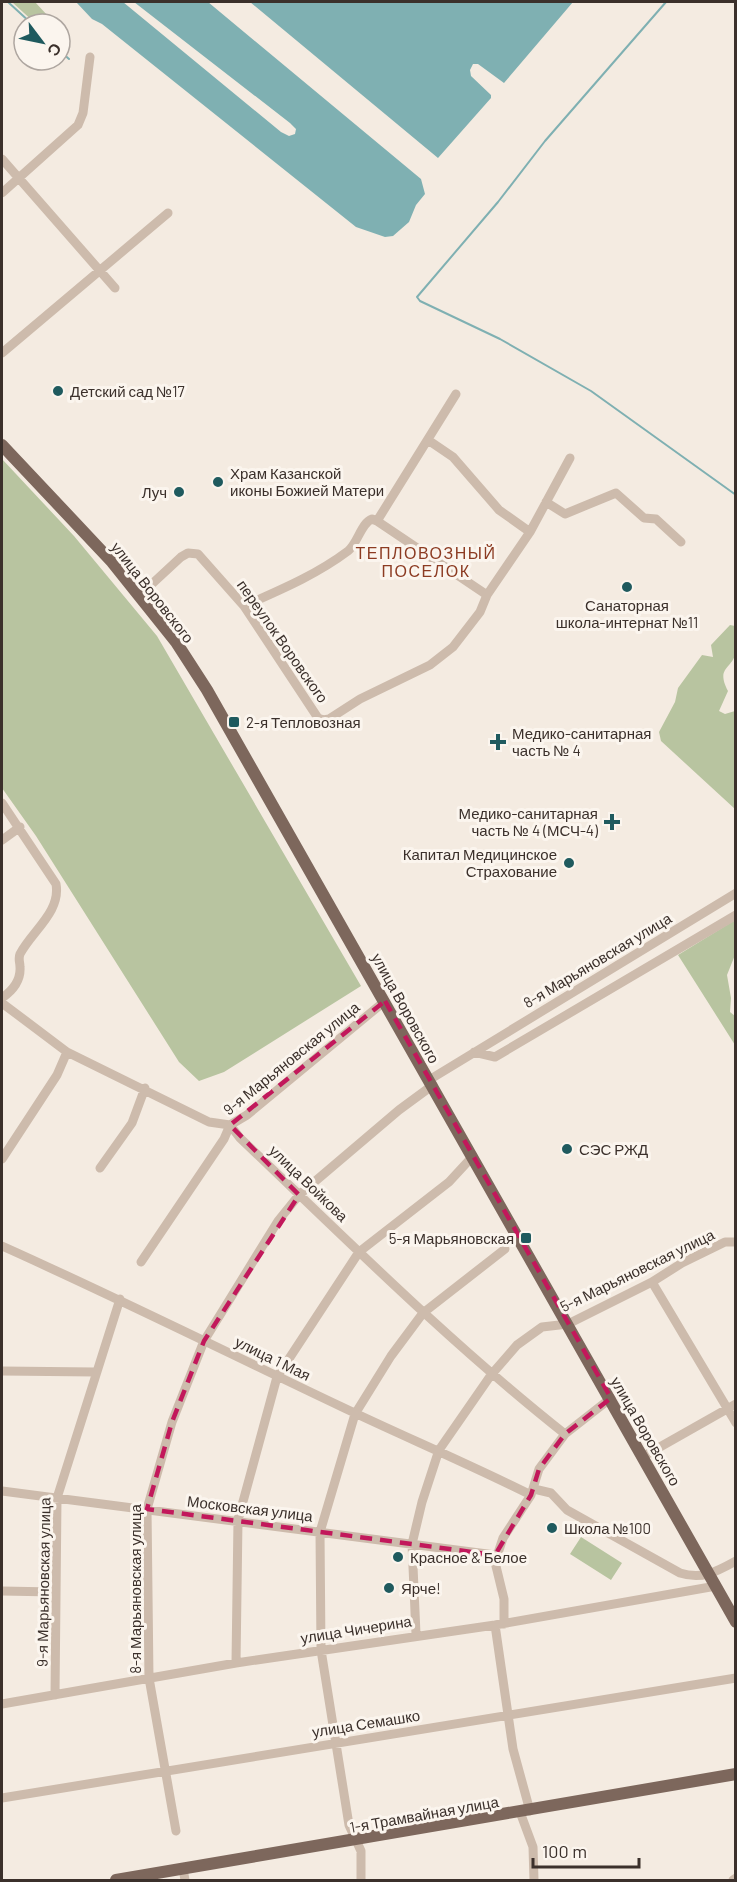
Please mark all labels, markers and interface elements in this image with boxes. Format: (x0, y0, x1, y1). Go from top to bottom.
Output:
north arrow (12, 12, 72, 72)
text: С (44, 40, 66, 61)
place label: Детский сад №17 (70, 382, 185, 400)
marker: Детский сад №17 (51, 384, 65, 398)
place label: Храм Казанской иконы Божией Матери (230, 464, 384, 499)
marker: Храм Казанской иконы Божией Матери (211, 475, 225, 489)
place label: Луч (142, 483, 167, 501)
marker: Луч (172, 485, 186, 499)
street label: улица Воровского (108, 538, 198, 646)
district label: ТЕПЛОВОЗНЫЙ ПОСЕЛОК (356, 543, 496, 580)
street label: переулок Воровского (234, 576, 332, 706)
marker: Санаторная школа-интернат №11 (620, 580, 634, 594)
place label: Санаторная школа-интернат №11 (556, 596, 698, 631)
place label: 2-я Тепловозная (246, 713, 361, 731)
marker: 2-я Тепловозная (227, 715, 241, 729)
place label: Медико-санитарная часть № 4 (512, 724, 651, 759)
marker: Медико-санитарная часть № 4 (489, 733, 507, 751)
place label: Медико-санитарная часть № 4 (МСЧ-4) (459, 804, 598, 839)
marker: Медико-санитарная часть № 4 (МСЧ-4) (603, 813, 621, 831)
place label: Капитал Медицинское Страхование (403, 845, 557, 880)
marker: Капитал Медицинское Страхование (562, 856, 576, 870)
street label: 8-я Марьяновская улица (520, 908, 675, 1011)
street label: улица Воровского (368, 950, 444, 1066)
street label: 9-я Марьяновская улица (219, 997, 363, 1118)
place label: СЭС РЖД (579, 1140, 648, 1158)
street label: улица Войкова (266, 1141, 352, 1225)
marker: СЭС РЖД (560, 1142, 574, 1156)
street label: 5-я Марьяновская улица (557, 1224, 718, 1315)
place label: 5-я Марьяновская (389, 1229, 514, 1247)
marker: 5-я Марьяновская (519, 1231, 533, 1245)
street label: улица 1 Мая (232, 1332, 314, 1384)
street label: улица Воровского (607, 1373, 685, 1489)
street label: Московская улица (186, 1491, 315, 1525)
street label: 9-я Марьяновская улица (33, 1496, 53, 1667)
street label: 8-я Марьяновская улица (126, 1504, 144, 1674)
place label: Школа №100 (564, 1519, 651, 1537)
marker: Школа №100 (545, 1521, 559, 1535)
place label: Красное & Белое (410, 1548, 527, 1566)
marker: Красное & Белое (391, 1550, 405, 1564)
place label: Ярче! (401, 1579, 441, 1597)
marker: Ярче! (382, 1581, 396, 1595)
street label: улица Чичерина (299, 1611, 413, 1647)
street label: улица Семашко (311, 1706, 421, 1740)
street label: 1-я Трамвайная улица (348, 1792, 501, 1836)
scale bar (533, 1831, 640, 1869)
text: 100 m (542, 1840, 587, 1862)

